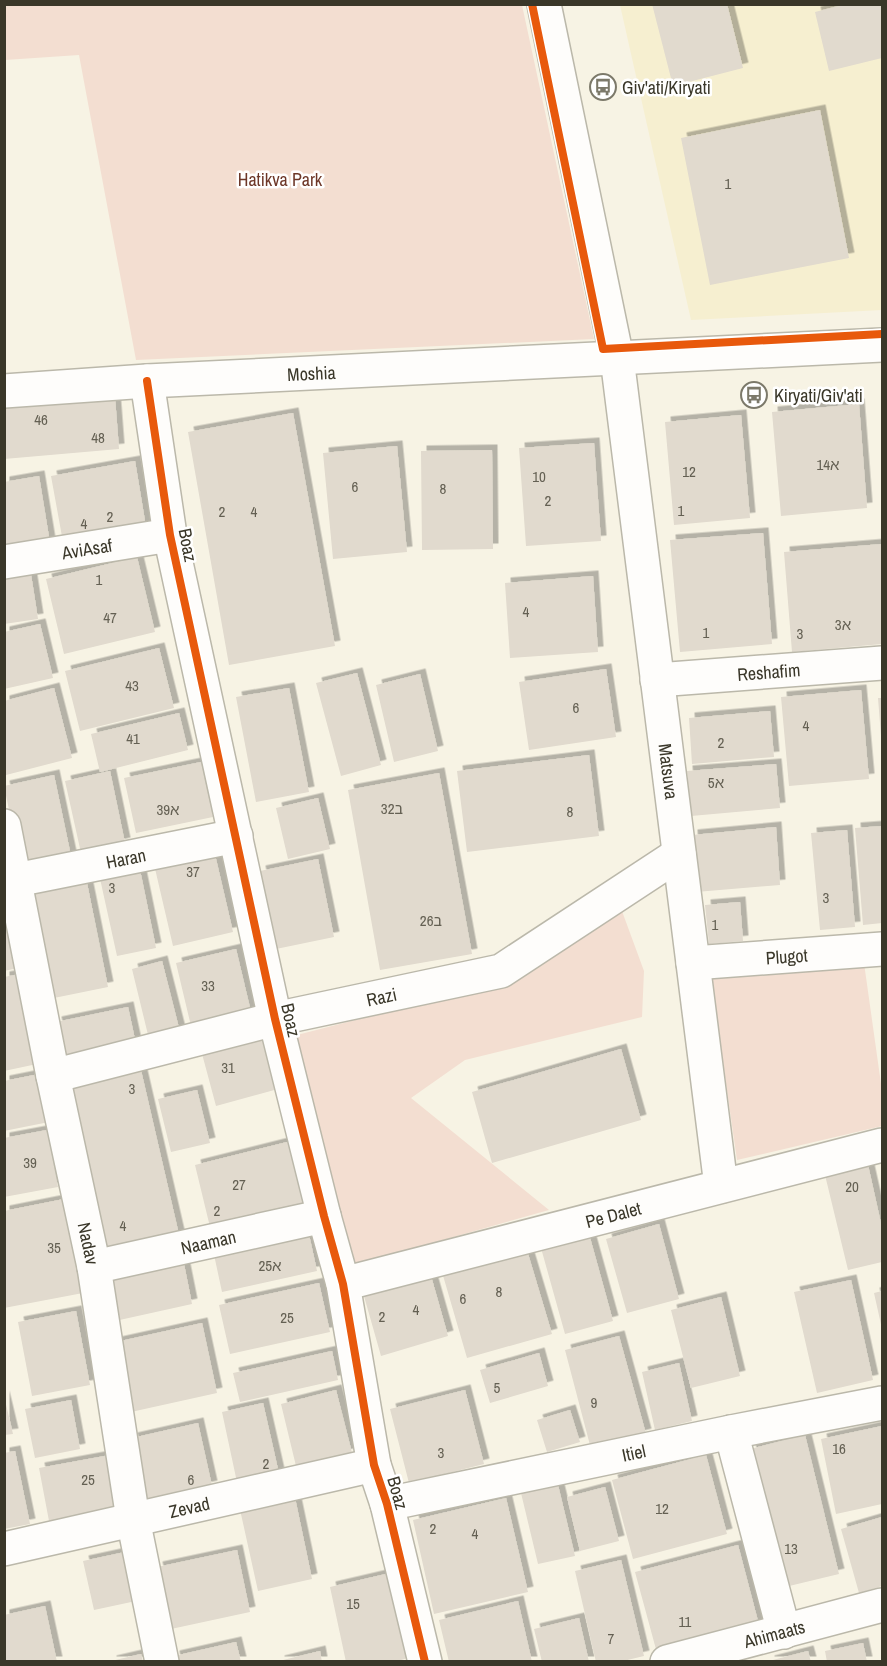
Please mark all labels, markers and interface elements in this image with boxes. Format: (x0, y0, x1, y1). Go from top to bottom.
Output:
bus stop icon: Giv'ati/Kiryati (588, 72, 618, 102)
place label: Giv'ati/Kiryati (622, 75, 711, 100)
park label: Hatikva Park (238, 167, 323, 192)
house number: 1 (725, 173, 732, 194)
street label: Moshia (287, 359, 336, 387)
bus stop icon: Kiryati/Giv'ati (739, 380, 769, 410)
place label: Kiryati/Giv'ati (774, 383, 863, 408)
house number: 46 (34, 409, 48, 430)
house number: 48 (91, 427, 105, 448)
house number: 14א (816, 454, 840, 475)
house number: 12 (682, 461, 696, 482)
house number: 10 (532, 466, 546, 487)
house number: 6 (352, 476, 359, 497)
house number: 8 (440, 478, 447, 499)
house number: 2 (545, 490, 552, 511)
house number: 1 (678, 500, 685, 521)
house number: 2 (219, 501, 226, 522)
house number: 4 (251, 501, 258, 522)
house number: 2 (107, 506, 114, 527)
house number: 4 (81, 513, 88, 534)
street label: Boaz (173, 526, 203, 564)
street label: AviAsaf (59, 532, 115, 565)
house number: 1 (96, 569, 103, 590)
house number: 4 (523, 601, 530, 622)
house number: 47 (103, 607, 117, 628)
house number: 3א (835, 614, 851, 635)
house number: 1 (703, 622, 710, 643)
house number: 3 (797, 623, 804, 644)
street label: Reshafim (736, 657, 801, 686)
house number: 43 (125, 675, 139, 696)
house number: 6 (573, 697, 580, 718)
house number: 4 (803, 715, 810, 736)
house number: 41 (126, 728, 140, 749)
house number: 2 (718, 732, 725, 753)
street label: Matsuva (653, 742, 685, 801)
house number: 5א (708, 772, 724, 793)
house number: 32ב (381, 798, 404, 819)
house number: 39א (156, 799, 180, 820)
house number: 8 (567, 801, 574, 822)
street label: Haran (104, 842, 148, 874)
house number: 37 (186, 861, 200, 882)
house number: 3 (109, 877, 116, 898)
house number: 3 (823, 887, 830, 908)
house number: 26ב (420, 910, 443, 931)
house number: 1 (712, 914, 719, 935)
street label: Plugot (765, 942, 809, 970)
house number: 33 (201, 975, 215, 996)
street label: Razi (364, 981, 399, 1012)
street label: Boaz (275, 1001, 307, 1039)
house number: 31 (221, 1057, 235, 1078)
house number: 3 (129, 1078, 136, 1099)
house number: 39 (23, 1152, 37, 1173)
house number: 27 (232, 1174, 246, 1195)
house number: 20 (845, 1176, 859, 1197)
street label: Pe Dalet (583, 1195, 644, 1234)
house number: 2 (214, 1200, 221, 1221)
house number: 4 (120, 1215, 127, 1236)
street label: Nadav (72, 1220, 106, 1268)
street label: Naaman (178, 1223, 238, 1260)
house number: 35 (47, 1237, 61, 1258)
house number: 25א (258, 1255, 282, 1276)
house number: 8 (496, 1281, 503, 1302)
house number: 6 (460, 1288, 467, 1309)
house number: 4 (413, 1299, 420, 1320)
house number: 2 (379, 1306, 386, 1327)
house number: 25 (280, 1307, 294, 1328)
house number: 5 (494, 1377, 501, 1398)
house number: 9 (591, 1392, 598, 1413)
street label: Itiel (619, 1438, 648, 1467)
house number: 16 (832, 1438, 846, 1459)
house number: 3 (438, 1442, 445, 1463)
house number: 2 (263, 1453, 270, 1474)
house number: 25 (81, 1469, 95, 1490)
house number: 6 (188, 1469, 195, 1490)
street label: Boaz (381, 1473, 415, 1513)
street label: Zevad (166, 1490, 212, 1524)
house number: 12 (655, 1498, 669, 1519)
house number: 2 (430, 1518, 437, 1539)
house number: 4 (472, 1523, 479, 1544)
house number: 13 (784, 1538, 798, 1559)
house number: 15 (346, 1593, 360, 1614)
house number: 11 (679, 1611, 692, 1632)
street label: Ahimaats (740, 1613, 808, 1654)
house number: 7 (608, 1628, 615, 1649)

